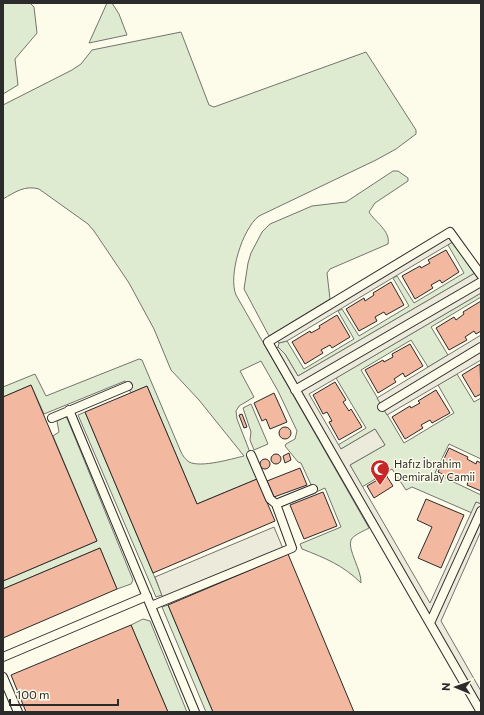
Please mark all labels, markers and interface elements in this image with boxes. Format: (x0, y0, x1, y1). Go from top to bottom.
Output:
place label: Hafız İbrahim Demiralay Camii (394, 456, 475, 483)
mosque icon: Hafız İbrahim Demiralay Camii (369, 458, 391, 486)
north arrow (436, 667, 476, 707)
scale bar (10, 681, 118, 707)
text: N (439, 682, 452, 691)
text: 100 m (16, 687, 50, 701)

